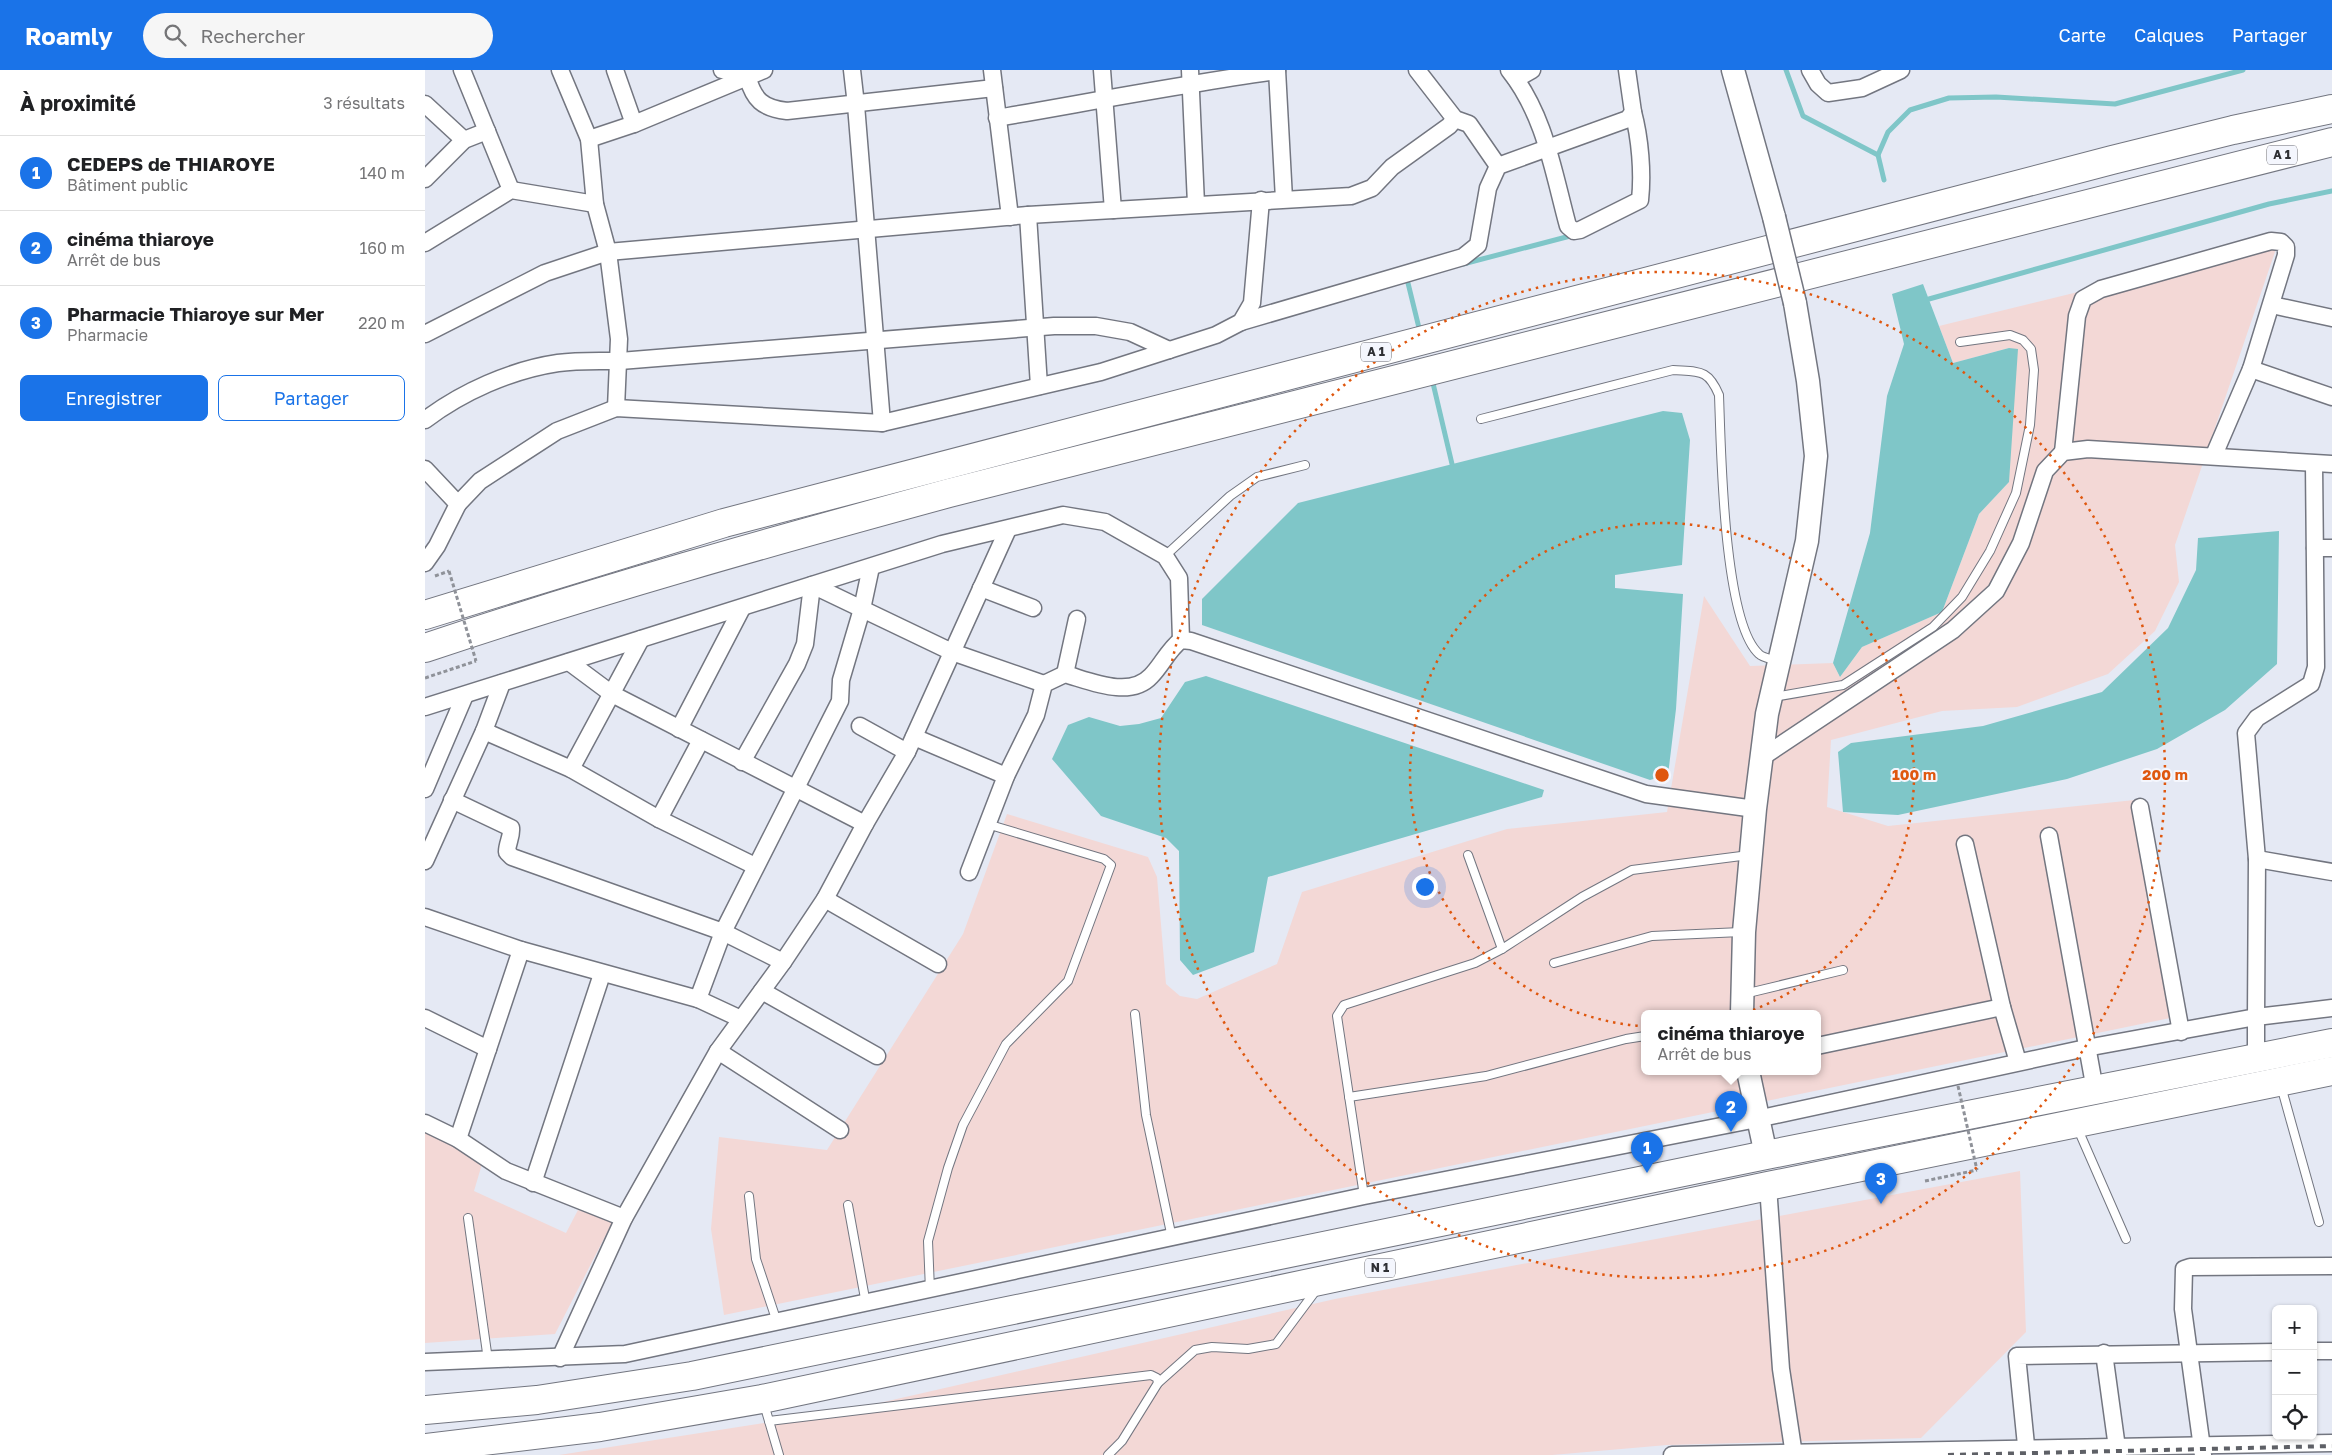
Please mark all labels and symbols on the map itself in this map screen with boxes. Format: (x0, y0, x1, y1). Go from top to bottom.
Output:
road number: A 1 (2267, 146, 2297, 164)
road number: A 1 (1361, 342, 1391, 362)
text: 100 m (1892, 765, 1936, 783)
text: 200 m (2142, 765, 2188, 783)
centre of rings (1653, 766, 1671, 784)
your location (1412, 874, 1438, 900)
pin: 2 (1715, 1091, 1747, 1132)
pin: 1 (1631, 1132, 1663, 1173)
pin: 3 (1865, 1163, 1897, 1204)
road number: N 1 (1365, 1258, 1395, 1278)

